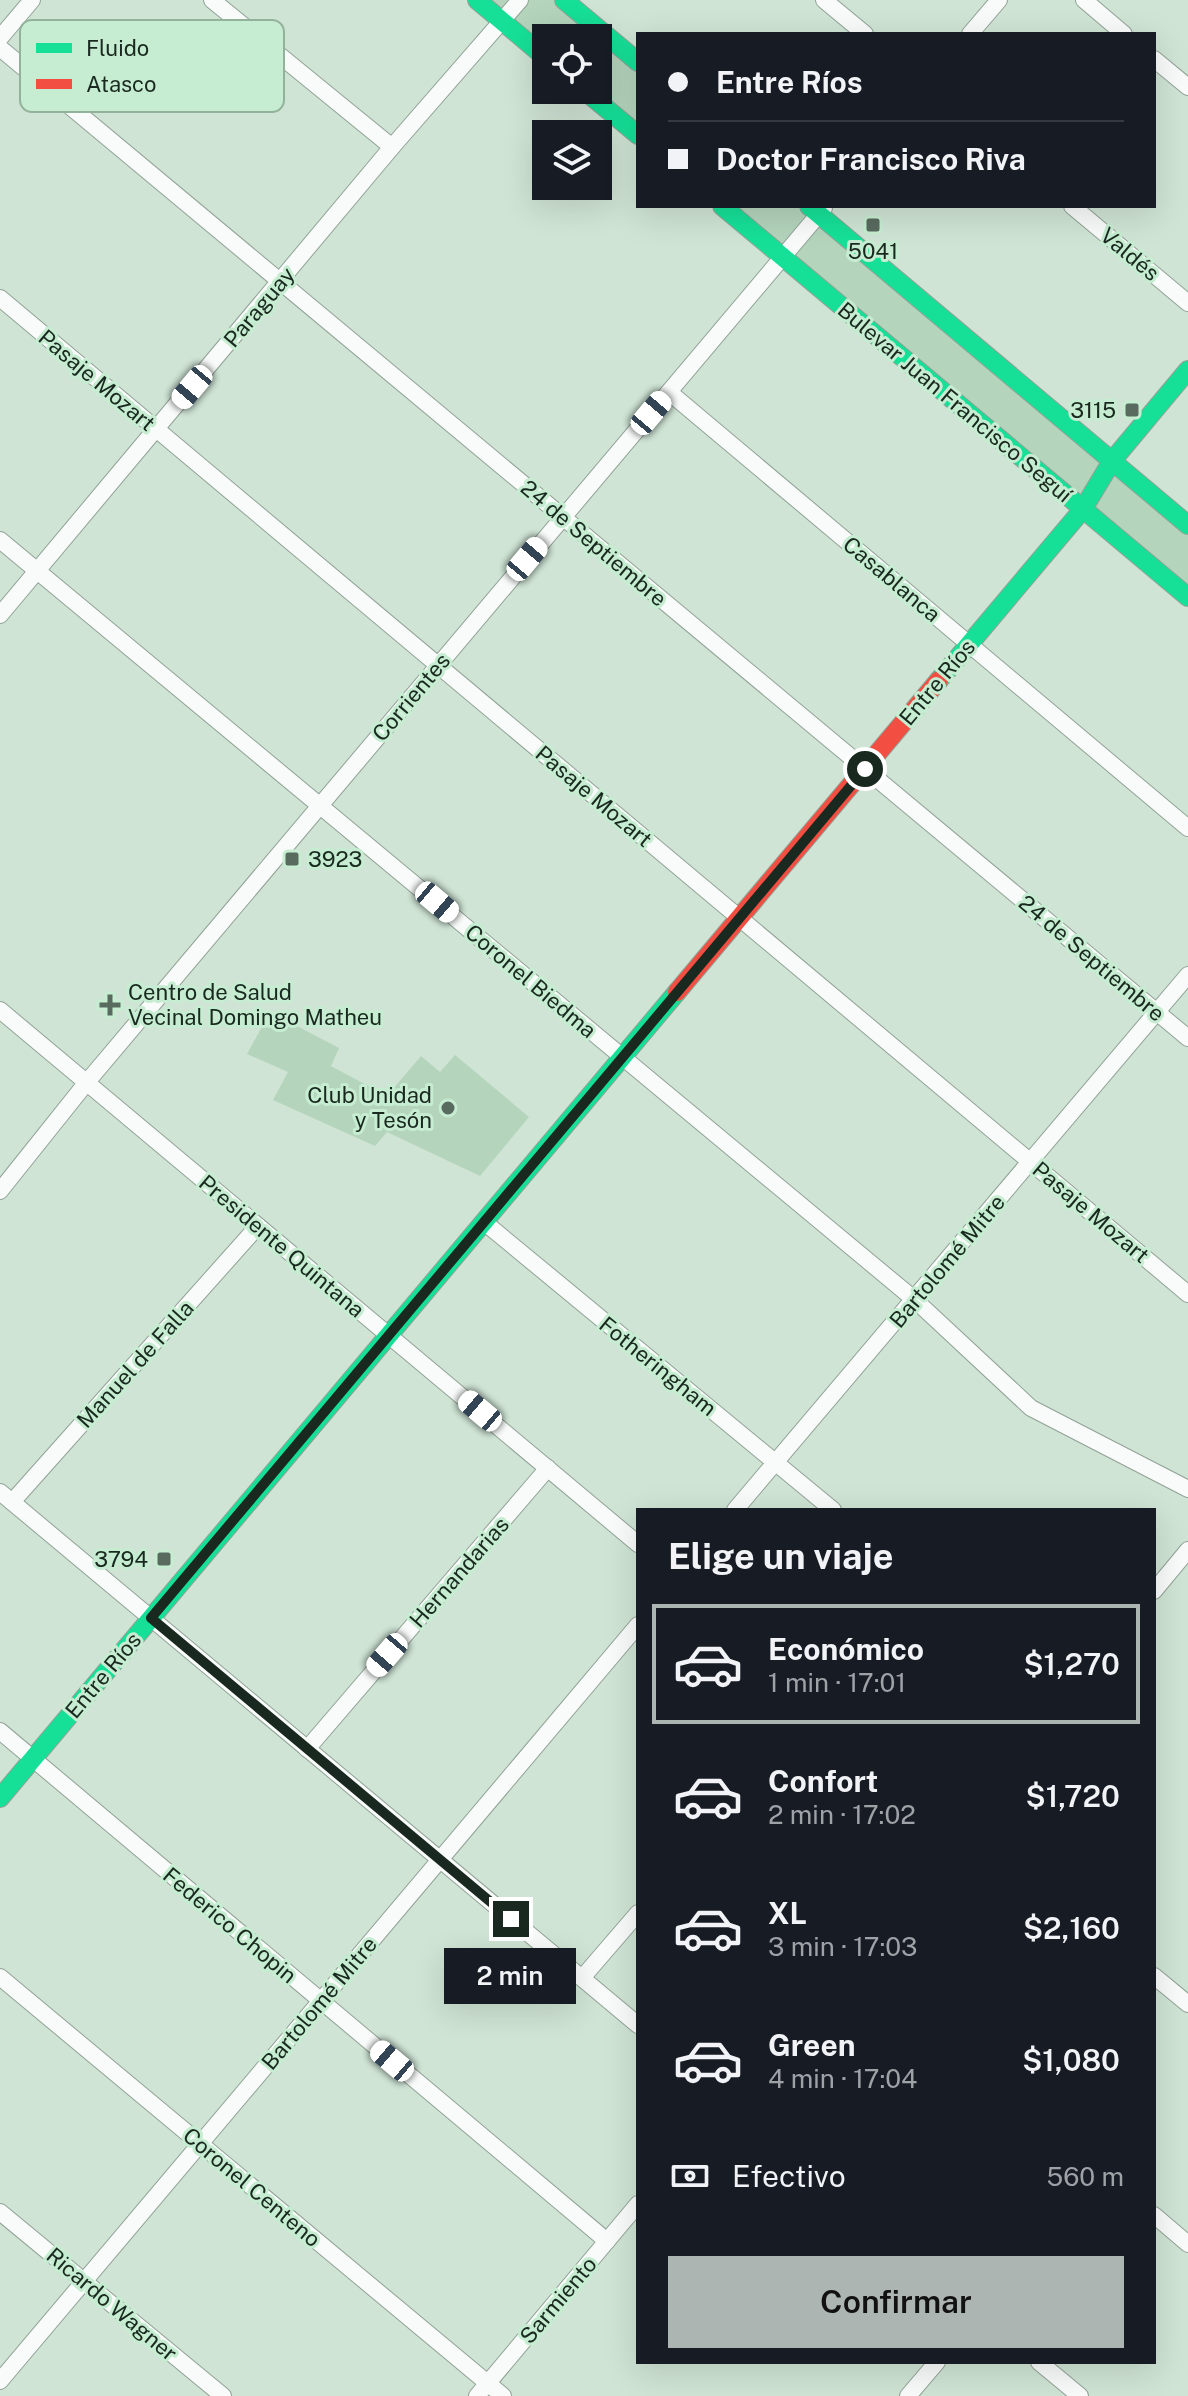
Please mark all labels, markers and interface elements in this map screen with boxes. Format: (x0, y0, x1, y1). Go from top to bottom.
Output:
legend (20, 20, 284, 112)
map controls (532, 24, 612, 200)
button: locate (532, 24, 612, 104)
text: Fluido (86, 35, 149, 61)
text: Entre Ríos (716, 64, 863, 100)
text: Atasco (86, 71, 156, 97)
button: layers (532, 120, 612, 200)
text: Doctor Francisco Riva (716, 141, 1026, 177)
marker: 5041 (864, 216, 882, 234)
street label: Valdés (1095, 222, 1165, 286)
place label: 5041 (848, 238, 898, 264)
street label: Paraguay (218, 262, 300, 352)
street label: Bulevar Juan Francisco Seguí (833, 296, 1078, 508)
street label: Pasaje Mozart (34, 324, 160, 436)
car (167, 361, 217, 413)
car (626, 387, 676, 439)
place label: 3115 (1070, 397, 1116, 423)
marker: 3115 (1123, 401, 1141, 419)
street label: 24 de Septiembre (516, 475, 672, 611)
street label: Casablanca (838, 531, 946, 627)
car (502, 533, 552, 585)
street label: Entre Ríos (894, 634, 980, 730)
street label: Corrientes (367, 648, 455, 746)
street label: Pasaje Mozart (531, 740, 657, 852)
route start (847, 751, 883, 787)
place label: 3923 (308, 846, 362, 872)
marker: 3923 (283, 850, 301, 868)
car (411, 877, 463, 927)
street label: 24 de Septiembre (1014, 890, 1170, 1026)
street label: Coronel Biedma (460, 919, 602, 1043)
place label: Centro de Salud Vecinal Domingo Matheu (128, 979, 382, 1030)
marker: Centro de Salud Vecinal Domingo Matheu (99, 994, 121, 1016)
place label: Club Unidad y Tesón (307, 1082, 432, 1133)
marker: Club Unidad y Tesón (439, 1099, 457, 1117)
street label: Pasaje Mozart (1028, 1156, 1154, 1268)
street label: Presidente Quintana (194, 1169, 370, 1323)
street label: Bartolomé Mitre (884, 1189, 1010, 1333)
street label: Manuel de Falla (71, 1295, 199, 1433)
street label: Fotheringham (594, 1311, 722, 1421)
car (454, 1386, 506, 1436)
street label: Hernandarias (404, 1511, 514, 1633)
text: Elige un viaje (668, 1535, 893, 1577)
place label: 3794 (94, 1546, 148, 1572)
marker: 3794 (155, 1550, 173, 1568)
street label: Entre Ríos (60, 1627, 146, 1723)
icon: car (672, 1628, 744, 1700)
car (362, 1629, 412, 1681)
text: Económico (768, 1631, 924, 1667)
text: $1,270 (1023, 1646, 1120, 1682)
text: 1 min · 17:01 (768, 1667, 906, 1698)
icon: car (672, 1760, 744, 1832)
text: Confort (768, 1763, 878, 1799)
text: $1,720 (1026, 1778, 1120, 1814)
text: 2 min · 17:02 (768, 1799, 916, 1830)
street label: Federico Chopin (158, 1862, 302, 1988)
icon: car (672, 1892, 744, 1964)
text: XL (768, 1895, 807, 1931)
route end (493, 1901, 529, 1937)
text: $2,160 (1023, 1910, 1120, 1946)
street label: Bartolomé Mitre (256, 1931, 382, 2075)
text: 3 min · 17:03 (768, 1931, 917, 1962)
callout: 2 min (445, 1947, 577, 2003)
text: 2 min (476, 1960, 544, 1991)
icon: car (672, 2024, 744, 2096)
text: Green (768, 2027, 855, 2063)
car (366, 2036, 418, 2086)
text: $1,080 (1022, 2042, 1120, 2078)
text: 4 min · 17:04 (768, 2063, 917, 2094)
street label: Coronel Centeno (178, 2122, 326, 2252)
icon: cash (668, 2154, 712, 2198)
text: Efectivo (732, 2158, 846, 2194)
text: 560 m (1047, 2161, 1124, 2192)
street label: Ricardo Wagner (41, 2242, 183, 2366)
street label: Sarmiento (514, 2251, 602, 2349)
button: Confirmar (668, 2256, 1124, 2348)

